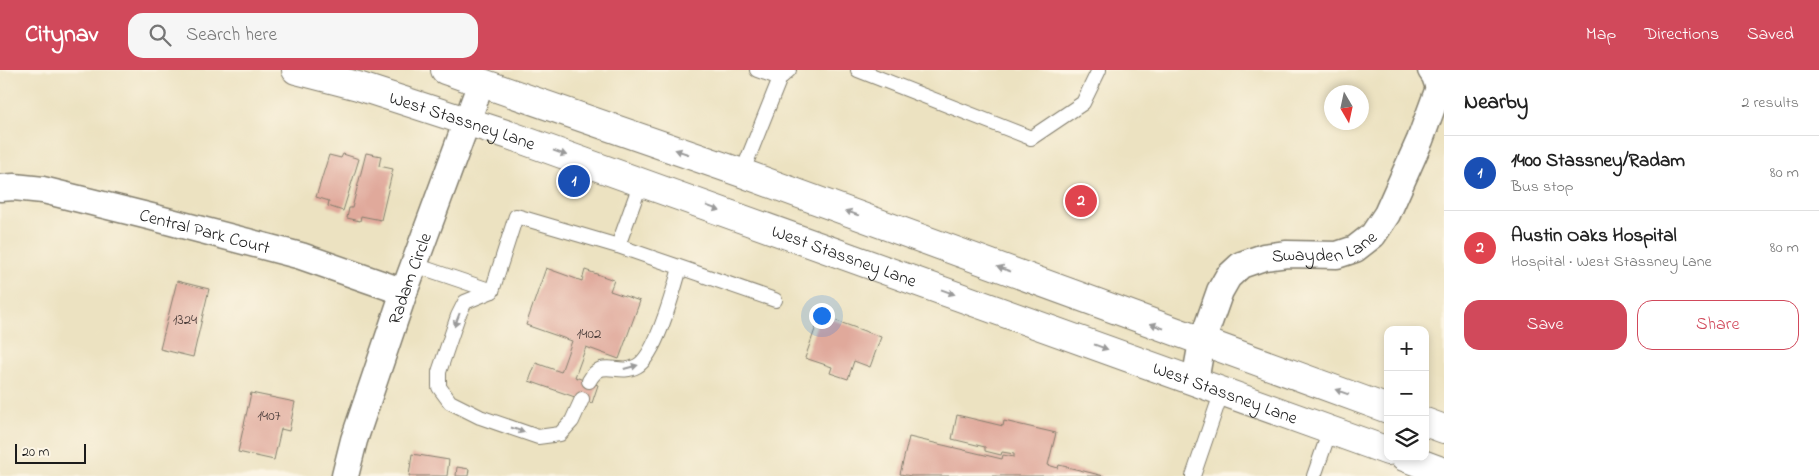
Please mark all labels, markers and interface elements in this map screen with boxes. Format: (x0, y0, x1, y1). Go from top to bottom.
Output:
search box (128, 13, 478, 58)
text: Citynav (25, 18, 98, 53)
icon: search (146, 21, 174, 49)
text: Search here (186, 22, 277, 49)
text: Map (1586, 22, 1616, 48)
text: Directions (1644, 22, 1719, 48)
text: Saved (1747, 22, 1794, 48)
north arrow (1324, 85, 1369, 130)
street label: West Stassney Lane (386, 86, 539, 159)
text: Nearby (1464, 88, 1528, 118)
text: 2 results (1741, 91, 1799, 115)
one-way arrow (674, 148, 689, 156)
text: 1400 Stassney/Radam (1511, 148, 1685, 175)
one-way arrow (552, 150, 567, 157)
text: 1 (1477, 161, 1483, 185)
text: 80 m (1770, 161, 1799, 185)
pin: 1 (558, 162, 590, 200)
text: Bus stop (1511, 175, 1574, 199)
pin: 2 (1065, 182, 1097, 220)
street label: Central Park Court (136, 203, 272, 262)
one-way arrow (705, 205, 720, 212)
one-way arrow (844, 209, 859, 216)
street label: West Stassney Lane (767, 219, 920, 296)
text: Austin Oaks Hospital (1511, 223, 1677, 250)
street label: Swayden Lane (1270, 225, 1384, 271)
street label: Radam Circle (383, 229, 440, 328)
text: 2 (1476, 236, 1484, 260)
text: 80 m (1770, 236, 1799, 260)
text: Hospital · West Stassney Lane (1511, 250, 1712, 274)
one-way arrow (996, 265, 1011, 273)
one-way arrow (941, 288, 956, 296)
button: Save (1464, 300, 1627, 350)
button: Share (1637, 300, 1799, 350)
your location (809, 303, 835, 329)
house number: 1324 (173, 309, 197, 331)
one-way arrow (453, 313, 461, 328)
one-way arrow (1149, 321, 1164, 329)
house number: 1402 (577, 323, 602, 345)
map controls (1384, 326, 1429, 461)
button: + (1384, 326, 1429, 371)
one-way arrow (1094, 343, 1109, 351)
street label: West Stassney Lane (1149, 356, 1302, 433)
one-way arrow (624, 362, 639, 370)
button: − (1384, 371, 1429, 416)
one-way arrow (1334, 388, 1349, 396)
house number: 1407 (257, 405, 281, 427)
button: layers (1384, 416, 1429, 461)
one-way arrow (511, 426, 526, 434)
scale bar (15, 441, 86, 464)
text: 20 m (22, 442, 49, 463)

